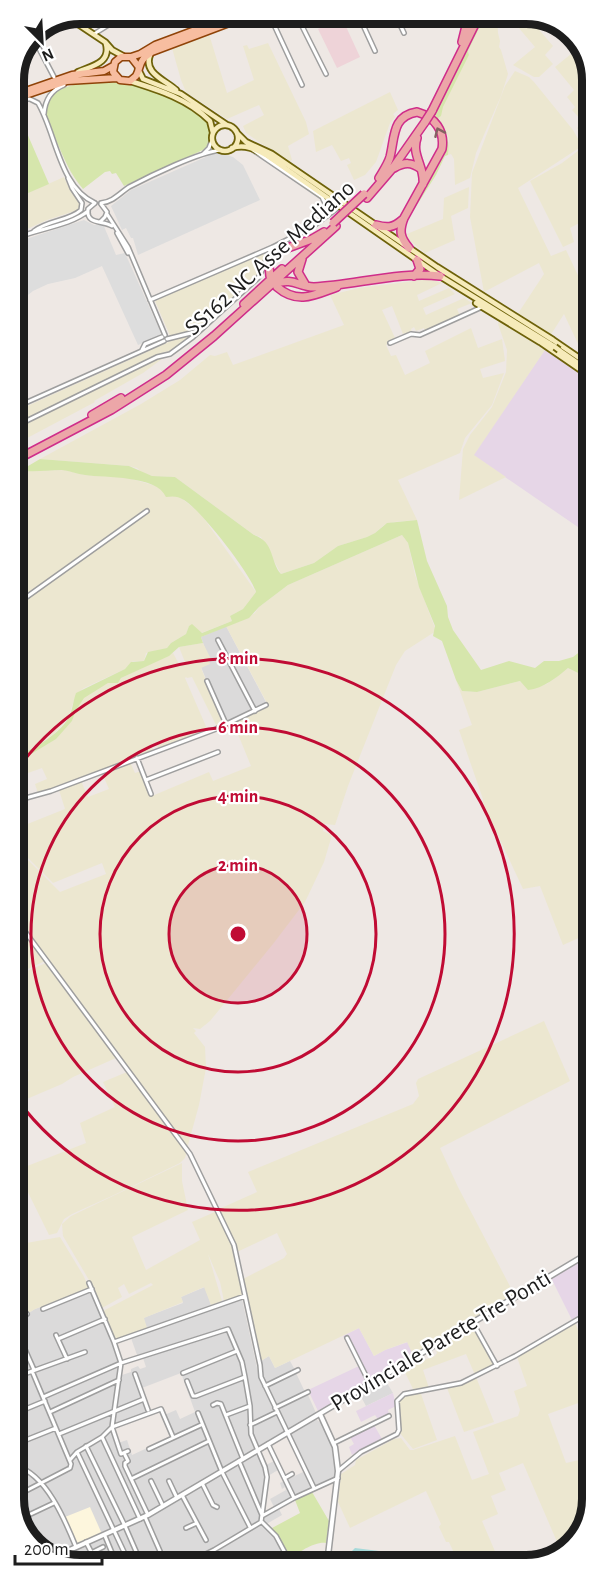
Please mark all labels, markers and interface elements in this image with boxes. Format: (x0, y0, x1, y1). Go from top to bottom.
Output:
north arrow (12, 12, 72, 72)
text: N (39, 45, 56, 64)
one-way arrow (435, 127, 447, 138)
street label: SS162 NC Asse Mediano (181, 176, 359, 340)
text: 8 min (218, 650, 258, 668)
text: 6 min (218, 719, 258, 737)
text: 4 min (218, 788, 258, 806)
text: 2 min (218, 857, 258, 875)
centre of rings (228, 924, 248, 944)
street label: Provinciale Parete Tre Ponti (327, 1266, 555, 1416)
scale bar (15, 1528, 102, 1566)
text: 200 m (24, 1541, 69, 1559)

